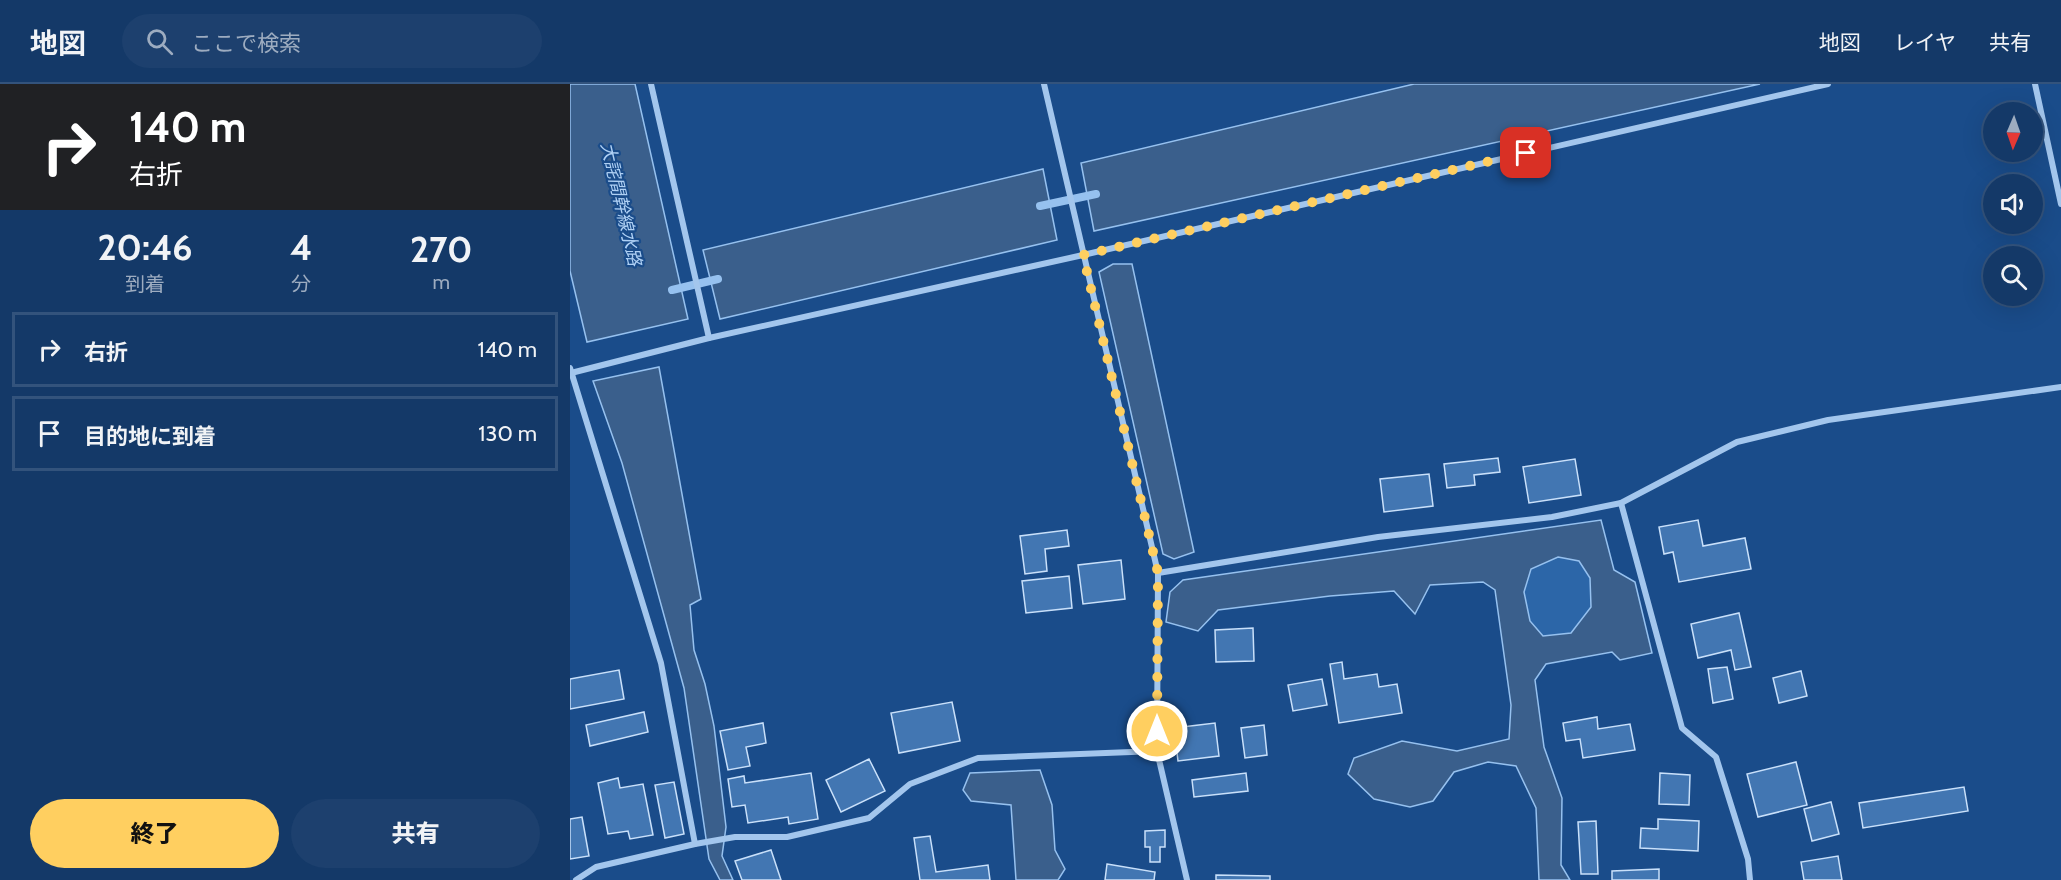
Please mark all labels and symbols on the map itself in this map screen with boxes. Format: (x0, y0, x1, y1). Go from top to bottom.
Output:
north arrow (1983, 102, 2043, 162)
pin (1500, 127, 1551, 178)
water label: 大詫間幹線水路 (596, 140, 646, 270)
position arrow (1125, 699, 1189, 763)

